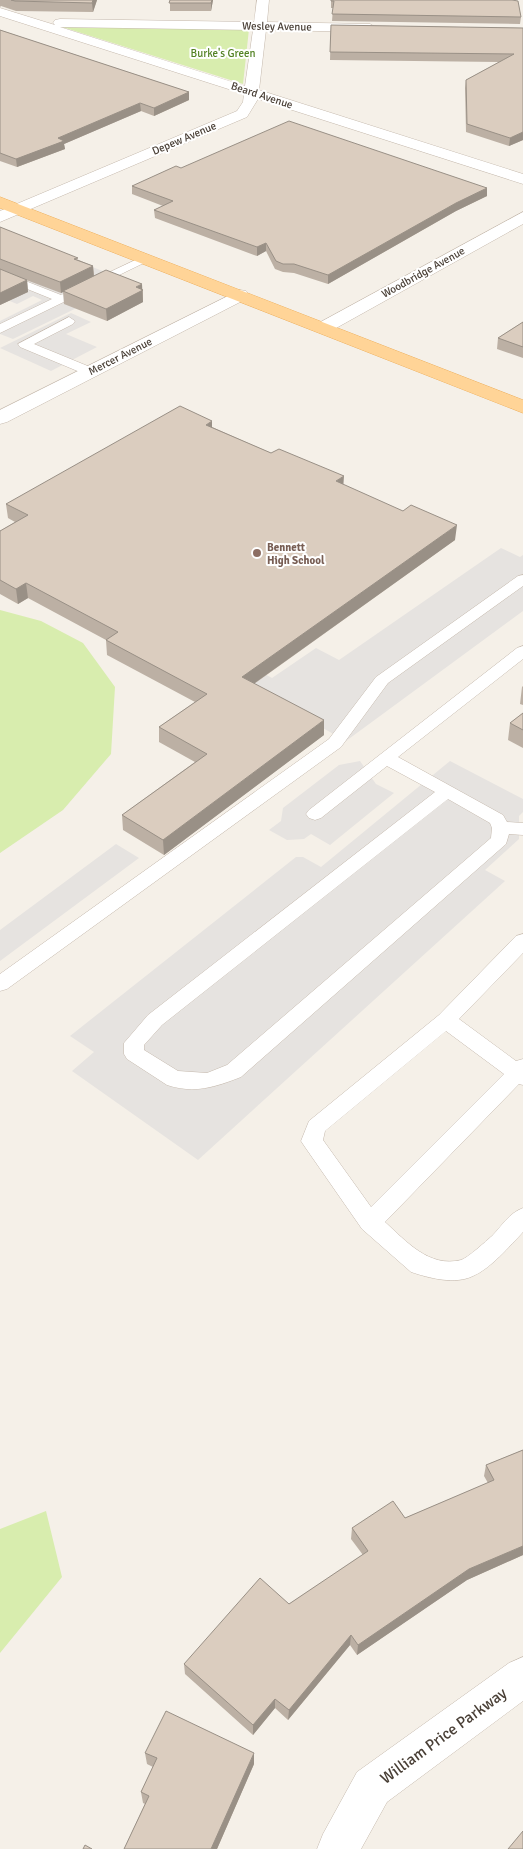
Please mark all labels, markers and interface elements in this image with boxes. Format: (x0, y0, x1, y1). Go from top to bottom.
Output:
street label: Wesley Avenue (242, 19, 312, 34)
park label: Burke's Green (191, 47, 255, 60)
street label: Beard Avenue (229, 79, 294, 112)
street label: Depew Avenue (150, 119, 218, 158)
street label: Woodbridge Avenue (379, 244, 467, 301)
street label: Mercer Avenue (86, 335, 154, 378)
place label: Bennett High School (267, 541, 325, 567)
marker: Bennett High School (251, 547, 263, 559)
street label: William Price Parkway (376, 1683, 511, 1788)

